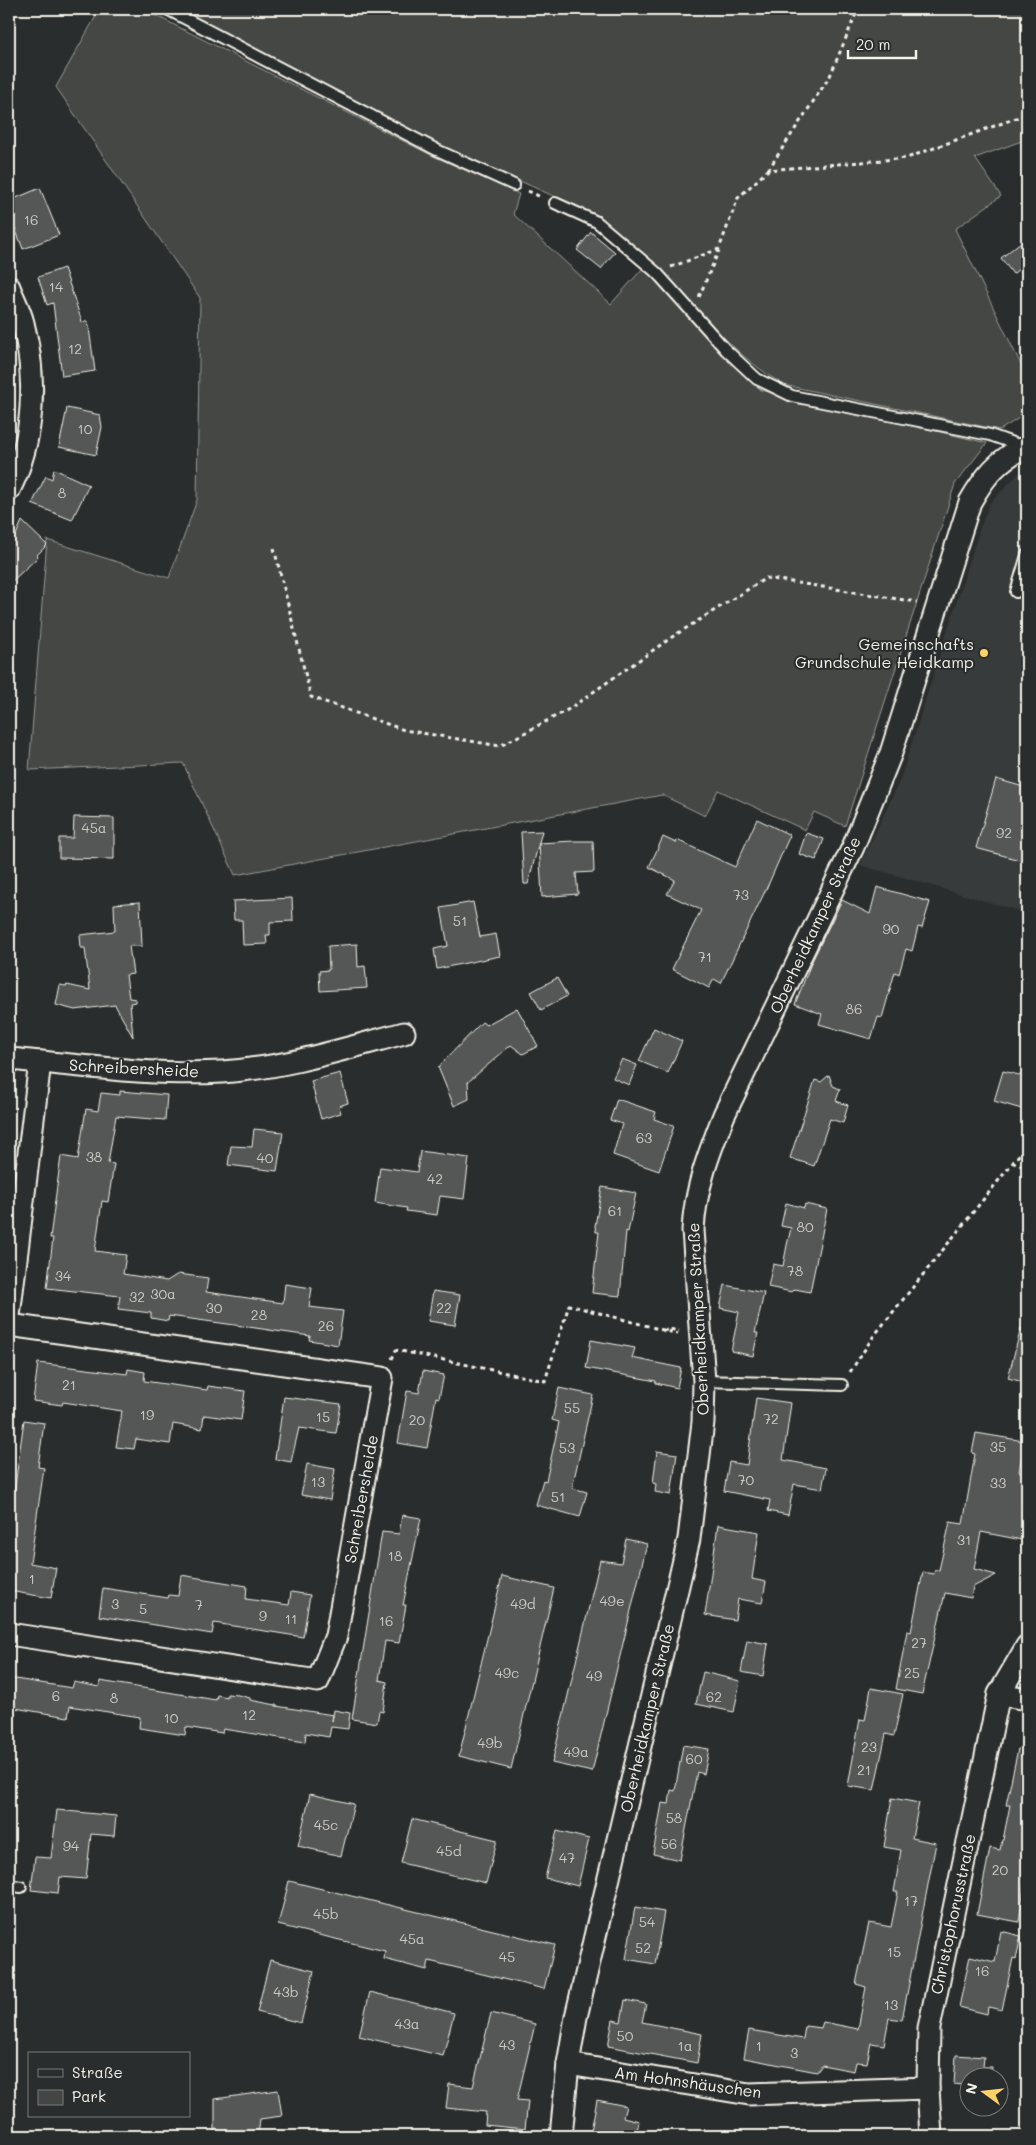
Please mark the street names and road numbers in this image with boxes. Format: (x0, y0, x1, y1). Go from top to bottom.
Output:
street label: Oberheidkamper Straße (764, 833, 865, 1017)
street label: Schreibersheide (69, 1054, 200, 1081)
street label: Oberheidkamper Straße (682, 1222, 713, 1416)
street label: Schreibersheide (339, 1433, 382, 1565)
street label: Oberheidkamper Straße (615, 1621, 678, 1814)
street label: Christophorusstraße (925, 1832, 980, 1996)
street label: Am Hohnshäuschen (613, 2061, 763, 2102)

